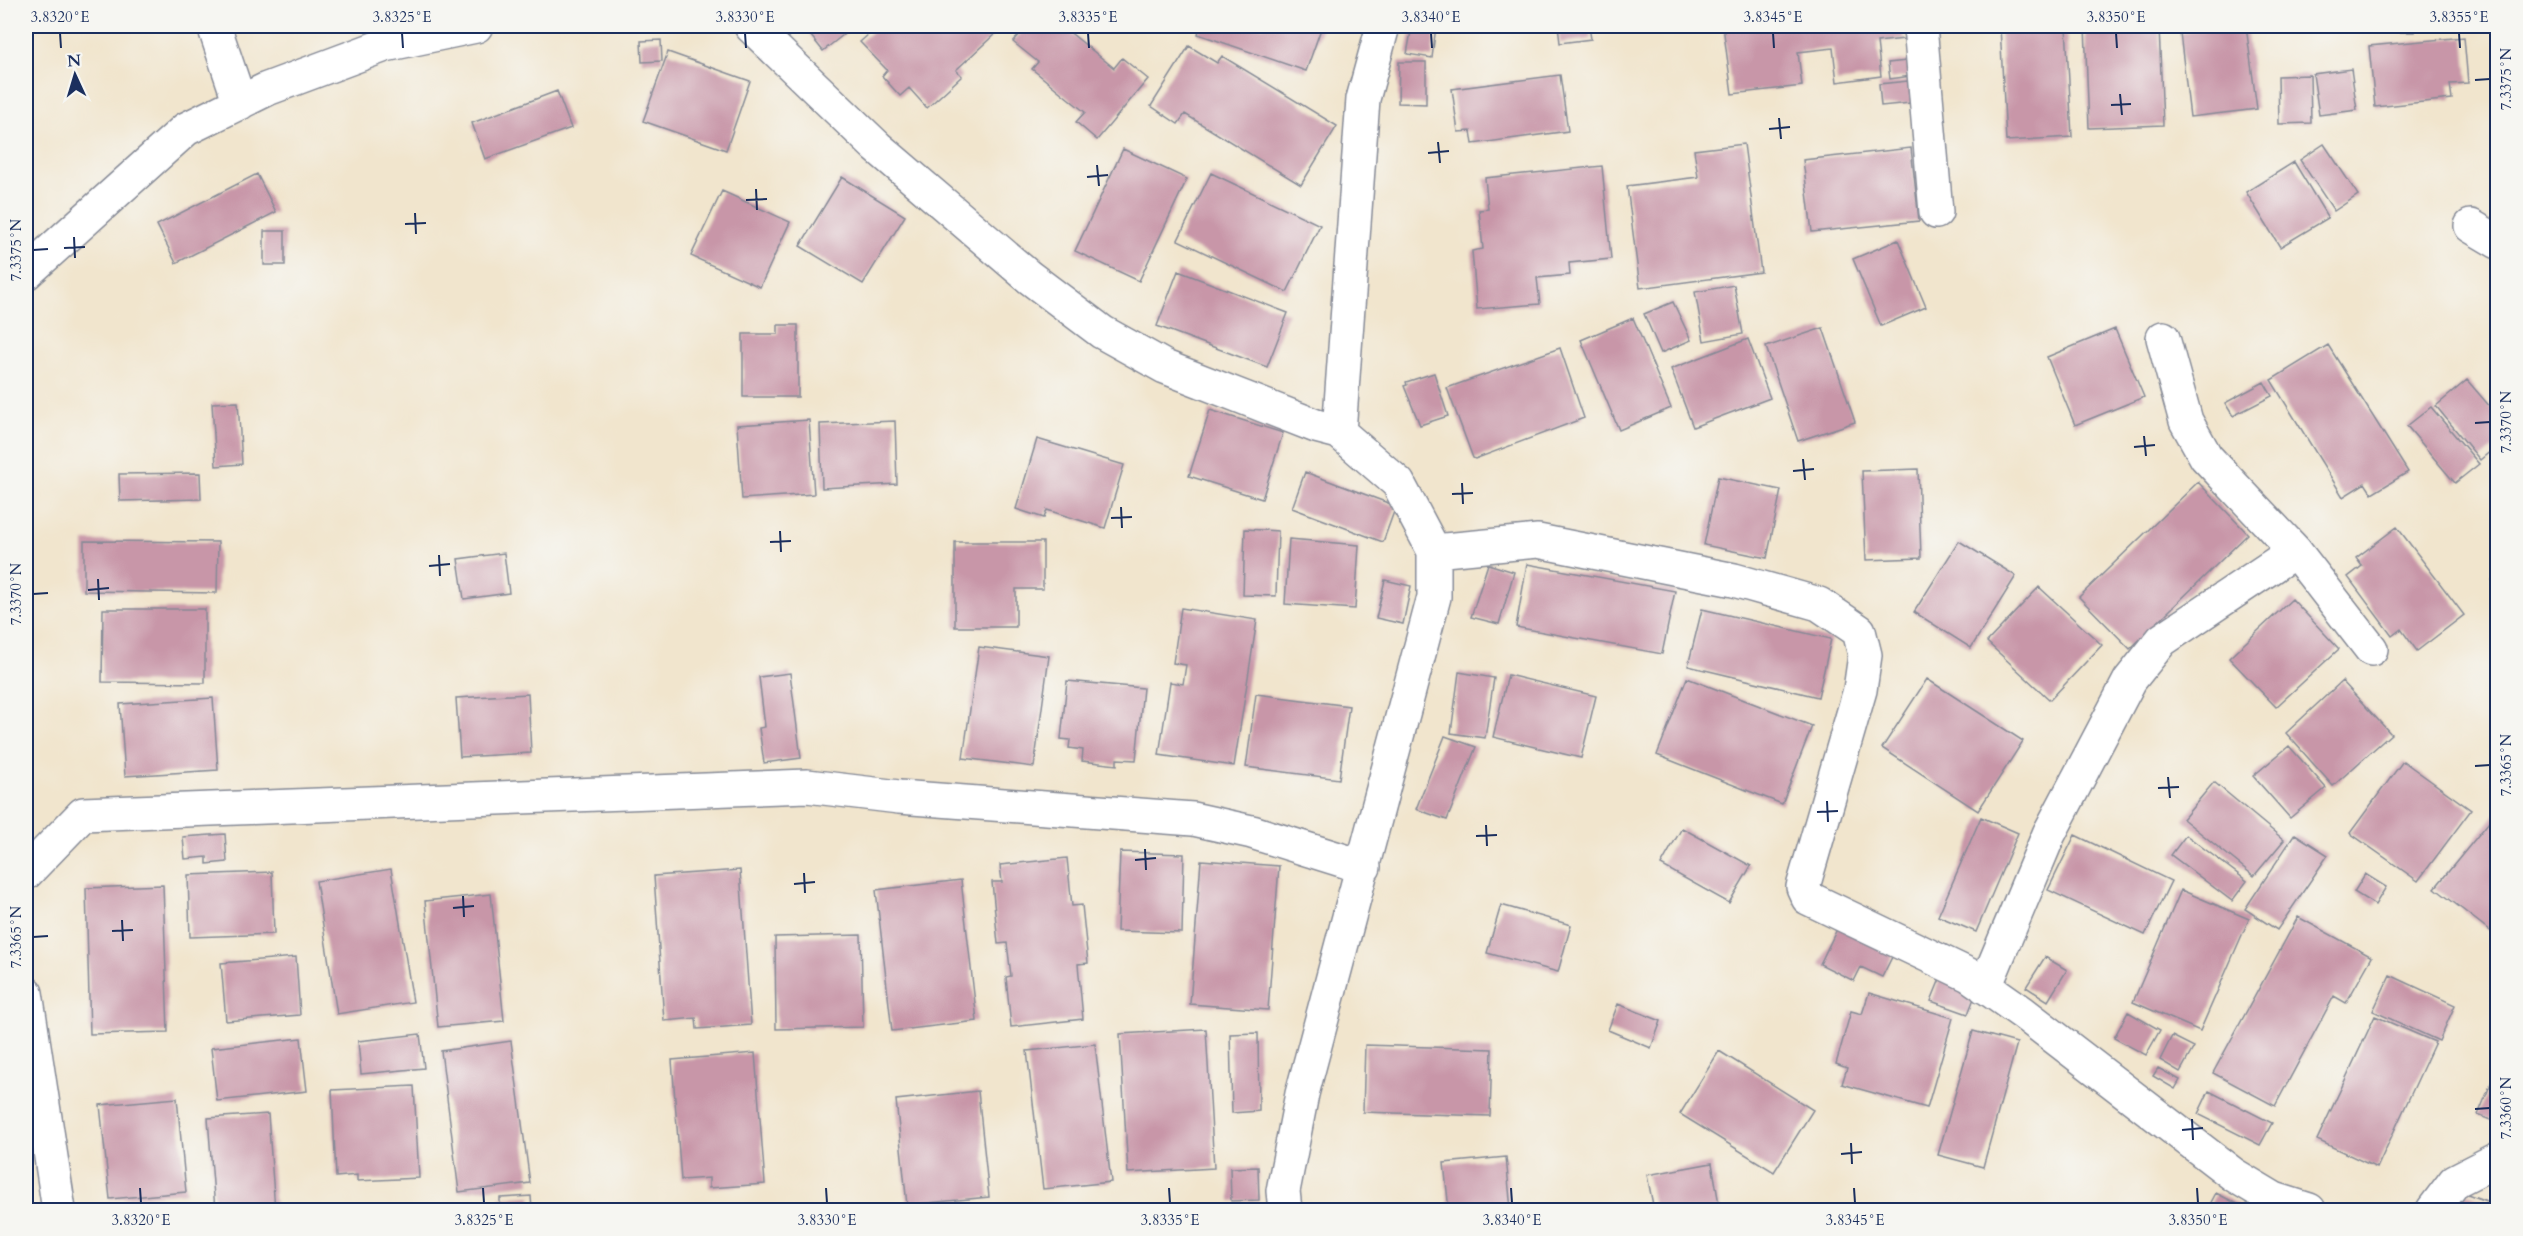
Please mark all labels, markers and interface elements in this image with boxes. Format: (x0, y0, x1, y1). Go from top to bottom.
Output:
text: 3.8320°E (30, 7, 90, 27)
text: 3.8325°E (372, 7, 432, 27)
text: 3.8330°E (715, 7, 775, 27)
text: 3.8335°E (1058, 7, 1118, 27)
text: 3.8340°E (1401, 7, 1461, 27)
text: 3.8345°E (1743, 7, 1803, 27)
text: 3.8350°E (2086, 7, 2146, 27)
text: 3.8355°E (2429, 7, 2489, 27)
north arrow (45, 45, 105, 105)
text: 7.3375°N (2496, 47, 2516, 110)
text: N (66, 50, 82, 72)
text: 7.3375°N (6, 218, 26, 281)
text: 7.3370°N (2496, 390, 2516, 453)
text: 7.3370°N (6, 562, 26, 625)
text: 7.3365°N (2496, 733, 2516, 796)
text: 7.3365°N (6, 905, 26, 968)
text: 7.3360°N (2496, 1076, 2516, 1139)
text: 3.8320°E (111, 1210, 171, 1230)
text: 3.8325°E (454, 1210, 514, 1230)
text: 3.8330°E (797, 1210, 857, 1230)
text: 3.8335°E (1140, 1210, 1200, 1230)
text: 3.8340°E (1482, 1210, 1542, 1230)
text: 3.8345°E (1825, 1210, 1885, 1230)
text: 3.8350°E (2168, 1210, 2228, 1230)

